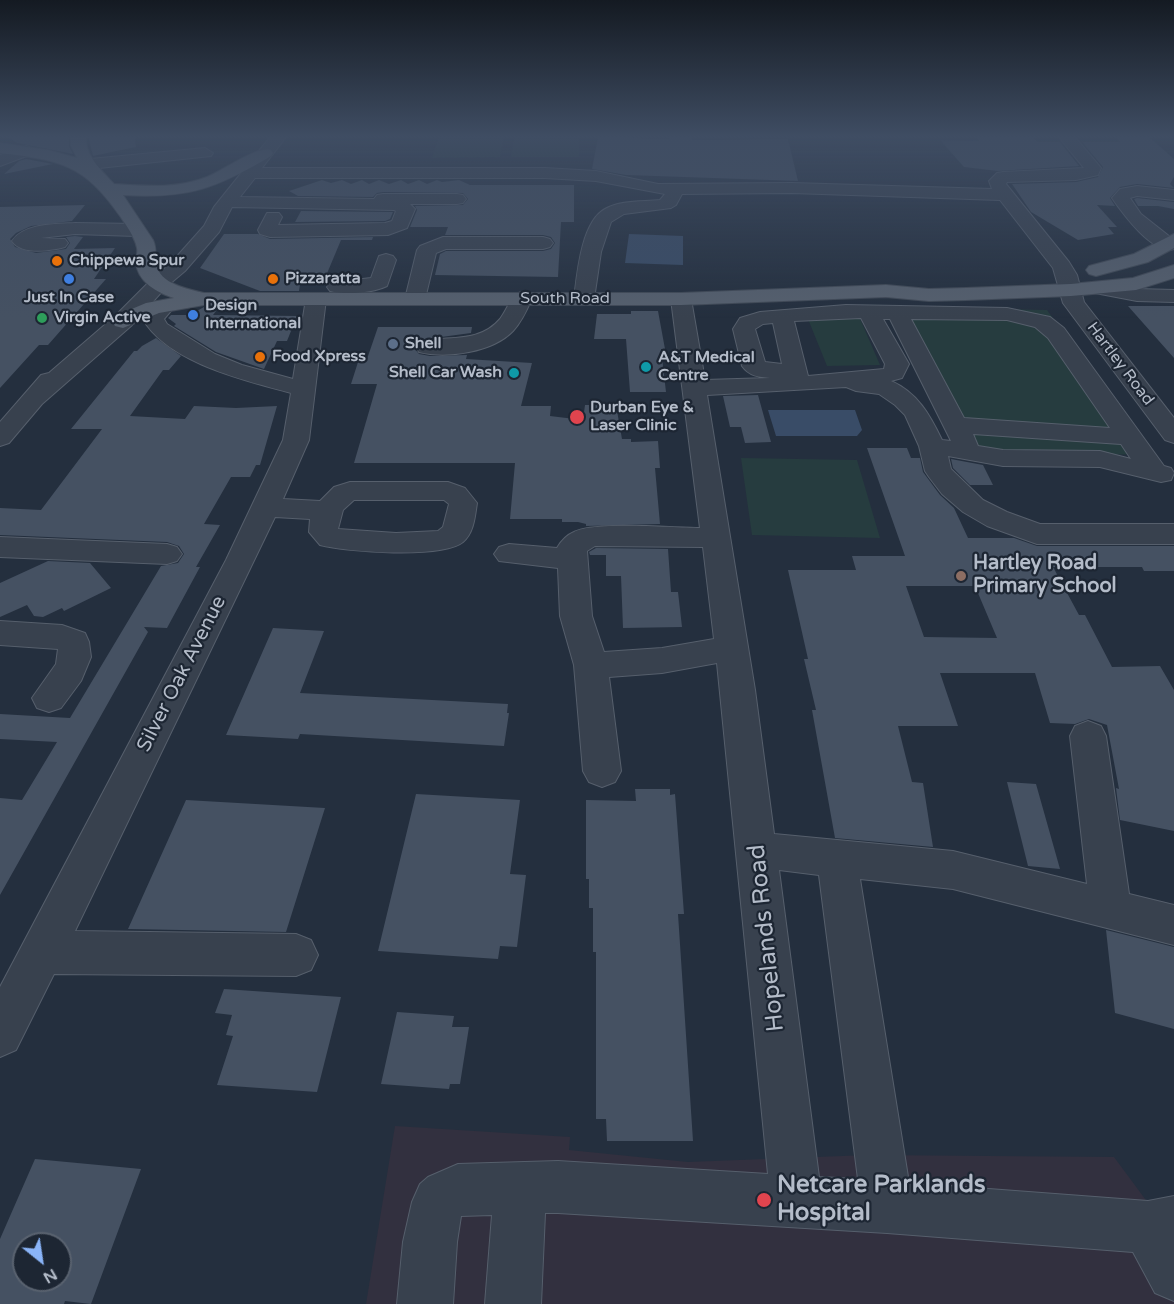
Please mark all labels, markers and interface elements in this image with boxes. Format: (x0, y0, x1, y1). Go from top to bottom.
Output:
place label: Chippewa Spur (69, 251, 184, 271)
marker: Chippewa Spur (50, 254, 64, 268)
place label: Pizzaratta (285, 269, 361, 289)
marker: Just In Case (62, 272, 76, 286)
marker: Pizzaratta (266, 272, 280, 286)
place label: Just In Case (24, 288, 114, 308)
street label: South Road (520, 289, 610, 309)
place label: Design International (205, 296, 301, 334)
place label: Virgin Active (54, 308, 151, 328)
marker: Design International (186, 308, 200, 322)
marker: Virgin Active (35, 311, 49, 325)
street label: Hartley Road (1082, 319, 1158, 409)
place label: Shell (405, 334, 441, 354)
marker: Shell (386, 337, 400, 351)
place label: Food Xpress (272, 347, 366, 367)
place label: A&T Medical Centre (658, 348, 755, 386)
marker: Food Xpress (253, 350, 267, 364)
marker: A&T Medical Centre (639, 360, 653, 374)
place label: Shell Car Wash (389, 363, 502, 383)
marker: Shell Car Wash (507, 366, 521, 380)
place label: Durban Eye & Laser Clinic (590, 398, 694, 436)
marker: Durban Eye & Laser Clinic (568, 408, 586, 426)
place label: Hartley Road Primary School (973, 552, 1117, 599)
marker: Hartley Road Primary School (954, 569, 968, 583)
street label: Silver Oak Avenue (132, 592, 232, 756)
street label: Hopelands Road (743, 843, 791, 1033)
place label: Netcare Parklands Hospital (777, 1172, 985, 1228)
marker: Netcare Parklands Hospital (755, 1191, 773, 1209)
north arrow (12, 1232, 72, 1292)
text: N (39, 1264, 61, 1288)

